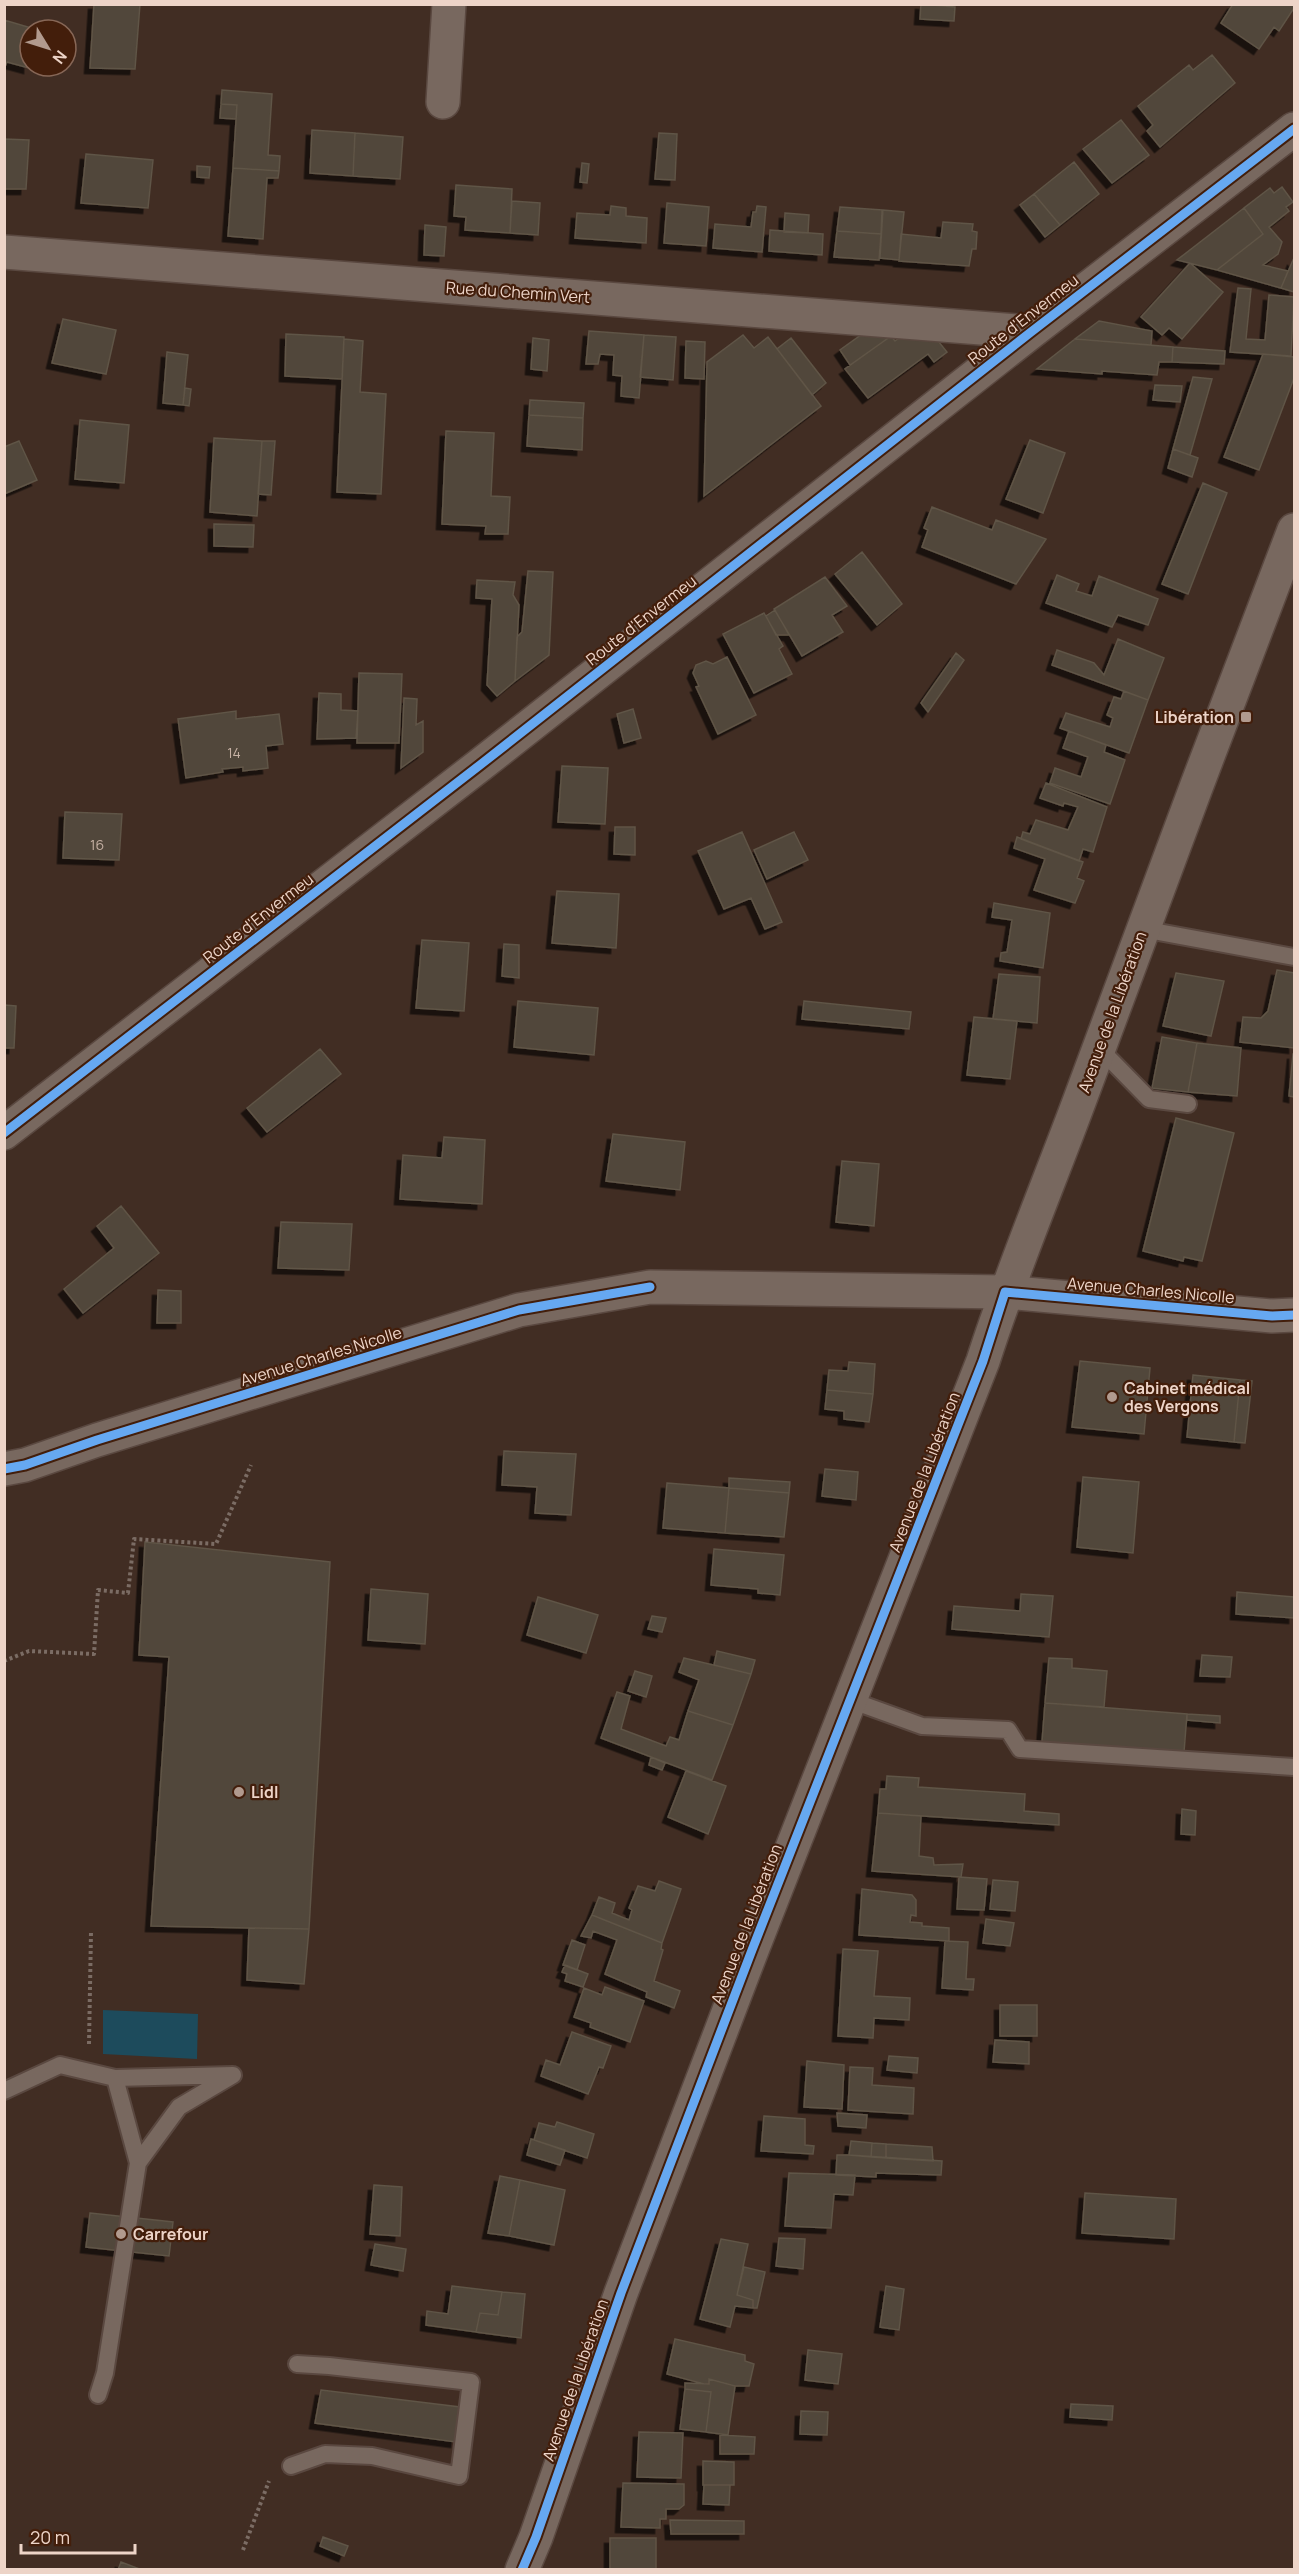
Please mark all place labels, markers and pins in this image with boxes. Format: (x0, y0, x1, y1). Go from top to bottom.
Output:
place label: Libération (1155, 706, 1234, 728)
marker: Libération (1239, 710, 1253, 724)
place label: Cabinet médical des Vergons (1124, 1377, 1250, 1417)
marker: Cabinet médical des Vergons (1105, 1390, 1119, 1404)
place label: Lidl (251, 1781, 278, 1803)
marker: Lidl (232, 1785, 246, 1799)
place label: Carrefour (133, 2223, 208, 2245)
marker: Carrefour (114, 2227, 128, 2241)

